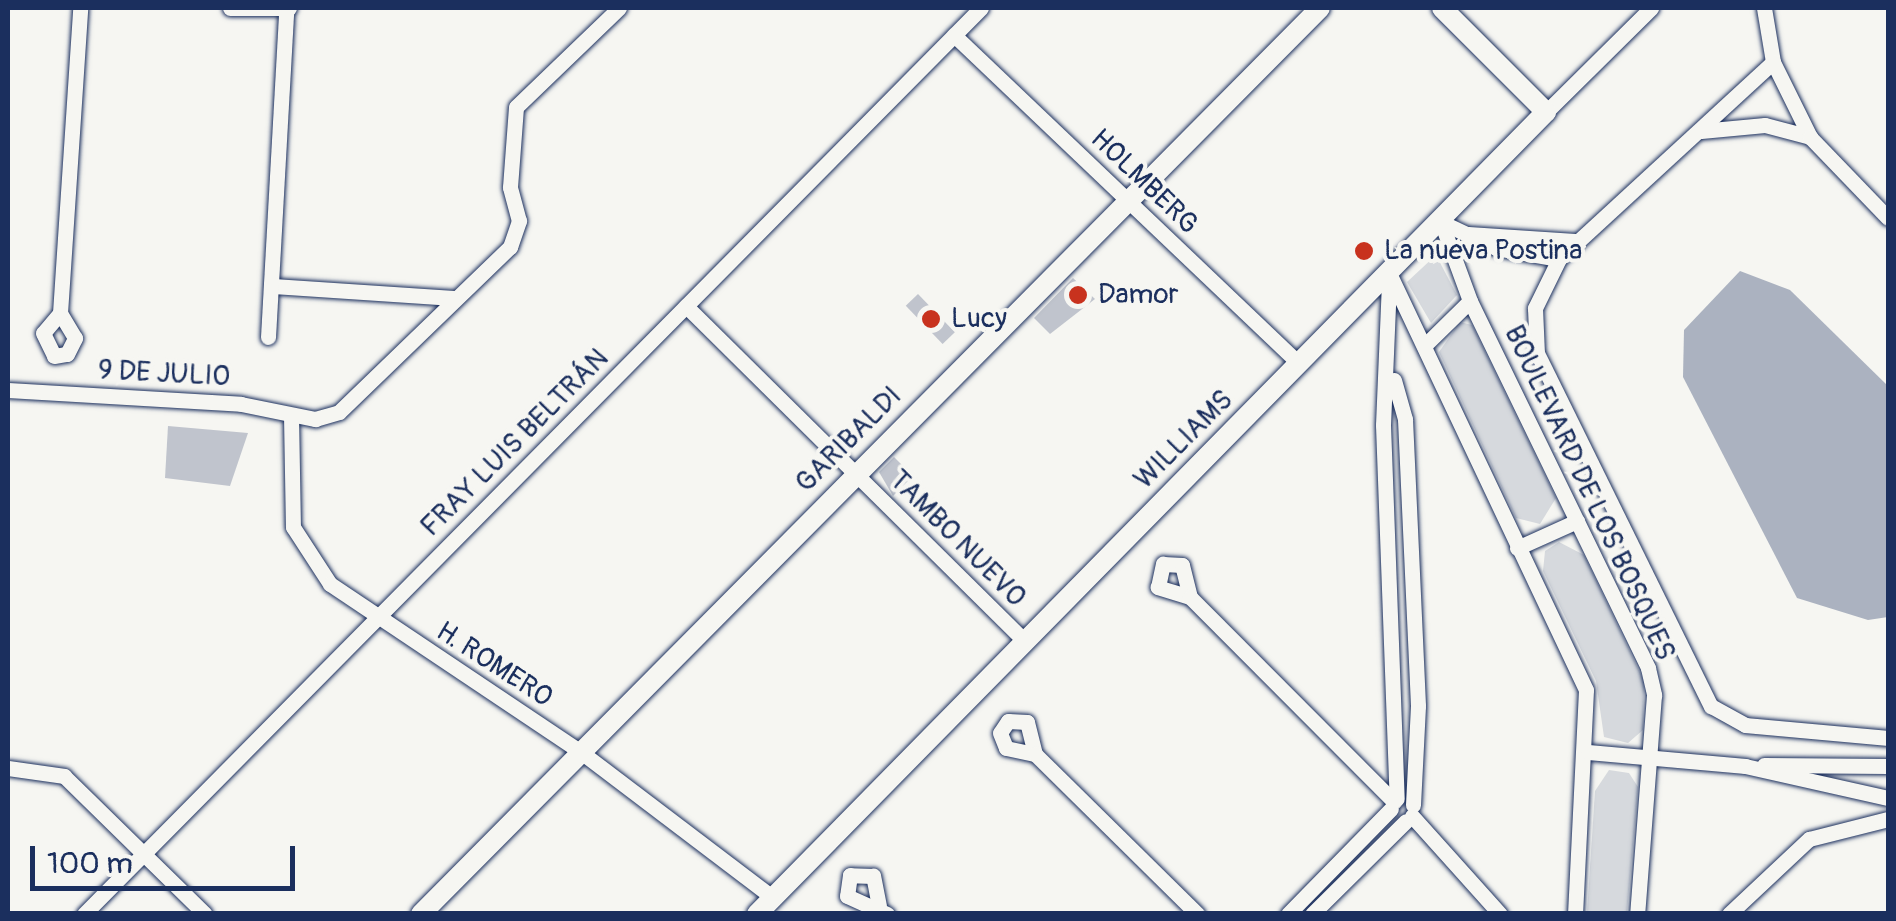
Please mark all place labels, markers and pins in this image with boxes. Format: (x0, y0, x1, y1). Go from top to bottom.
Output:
place label: La nueva Postina (1384, 234, 1582, 268)
marker: La nueva Postina (1353, 240, 1375, 262)
place label: Damor (1098, 278, 1178, 312)
marker: Damor (1067, 284, 1089, 306)
place label: Lucy (951, 302, 1007, 336)
marker: Lucy (920, 308, 942, 330)

